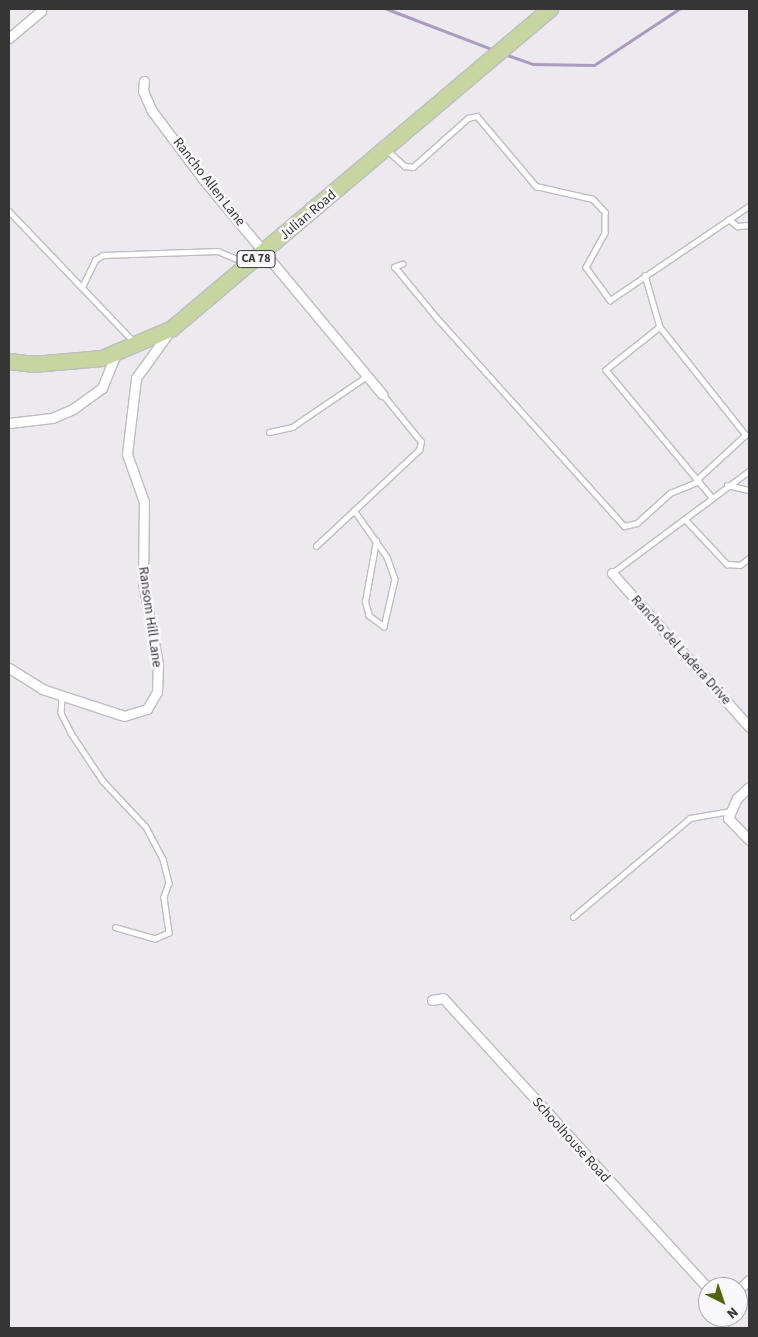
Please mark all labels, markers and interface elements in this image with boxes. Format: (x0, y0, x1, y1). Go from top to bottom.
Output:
street label: Rancho Allen Lane (169, 134, 249, 230)
street label: Julian Road (276, 186, 340, 244)
road number: CA 78 (236, 250, 276, 268)
street label: Ransom Hill Lane (135, 566, 165, 668)
street label: Rancho del Ladera Drive (627, 592, 735, 708)
street label: Schoolhouse Road (528, 1094, 614, 1186)
north arrow (698, 1277, 748, 1327)
text: N (722, 1302, 742, 1323)

